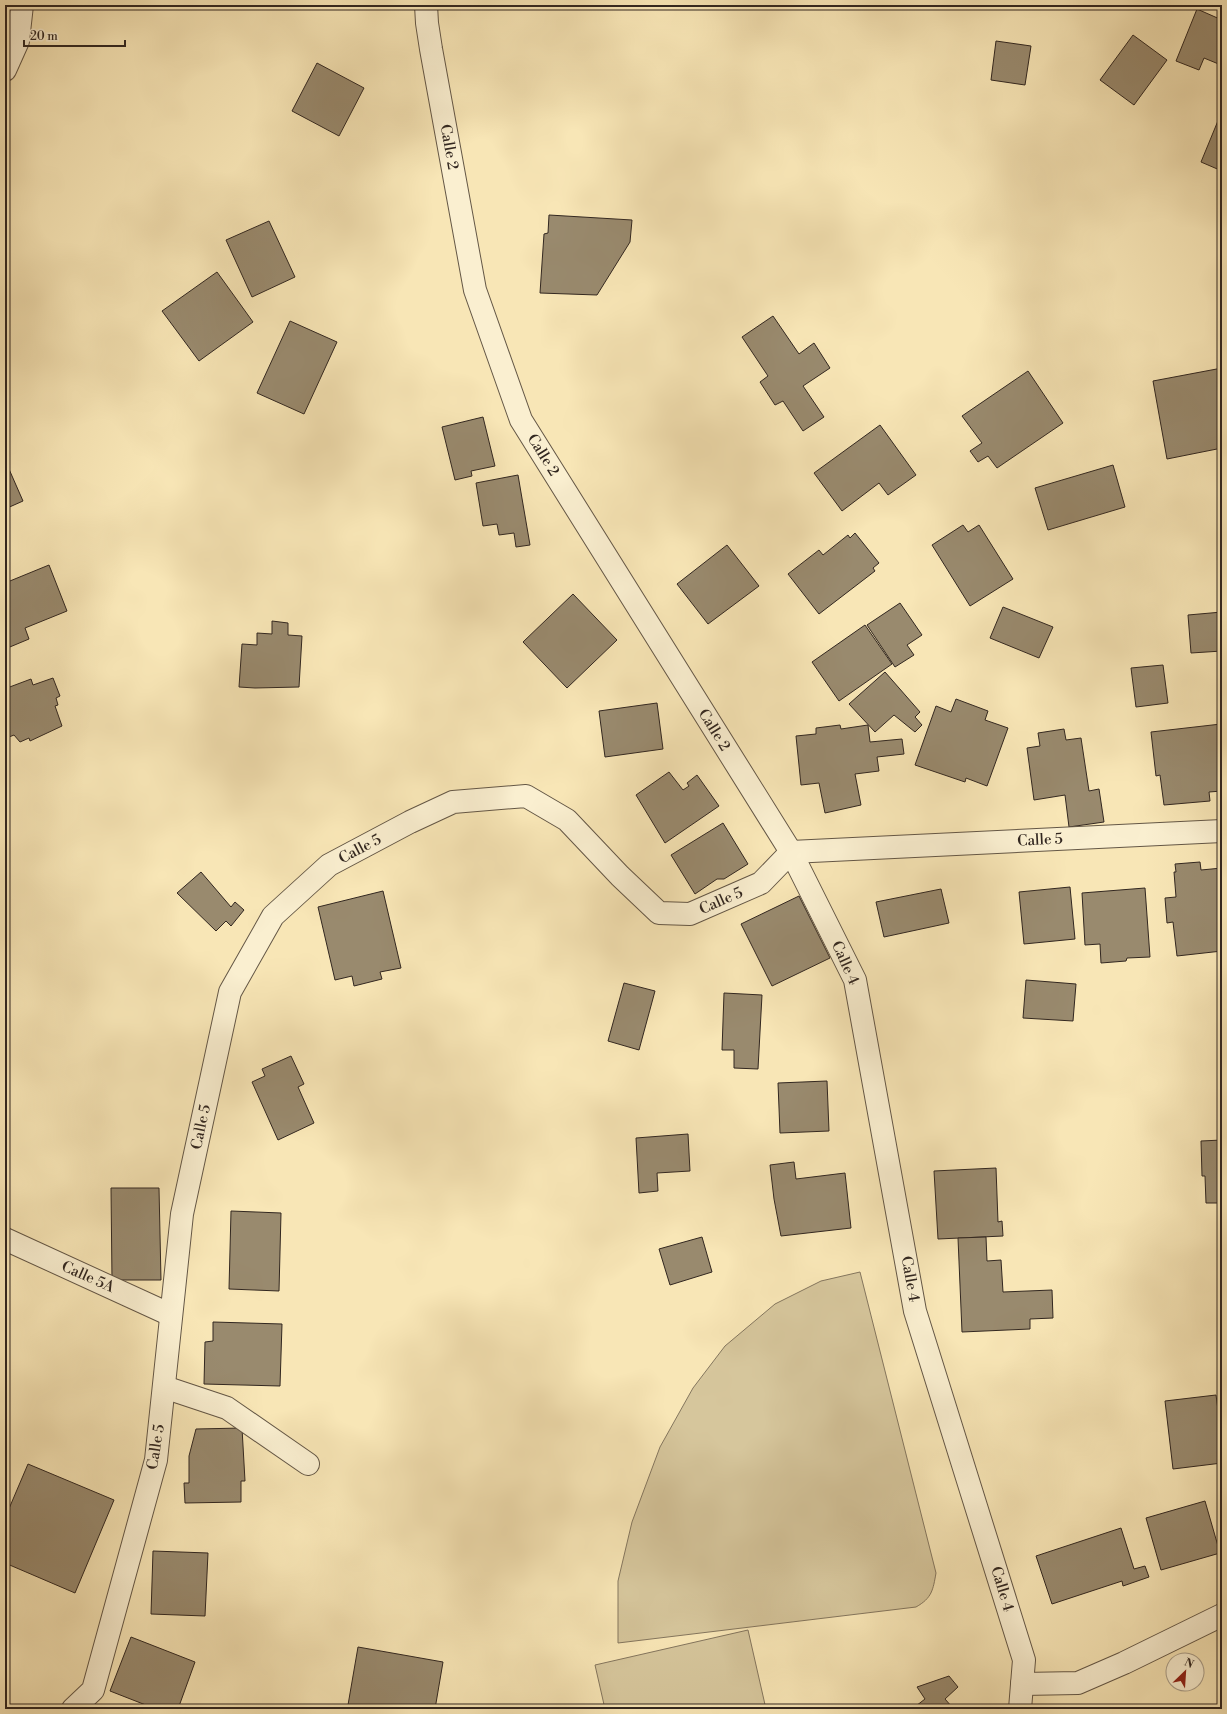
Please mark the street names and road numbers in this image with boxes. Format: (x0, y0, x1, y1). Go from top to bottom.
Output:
street label: Calle 2 (436, 123, 462, 171)
street label: Calle 2 (523, 430, 563, 480)
street label: Calle 2 (694, 705, 734, 755)
street label: Calle 5 (1017, 829, 1063, 851)
street label: Calle 5 (335, 830, 385, 868)
street label: Calle 5 (696, 883, 746, 919)
street label: Calle 4 (827, 938, 863, 988)
street label: Calle 5 (187, 1103, 215, 1151)
street label: Calle 4 (897, 1255, 923, 1304)
street label: Calle 5A (59, 1257, 118, 1297)
street label: Calle 5 (143, 1423, 169, 1471)
street label: Calle 4 (986, 1564, 1018, 1614)

